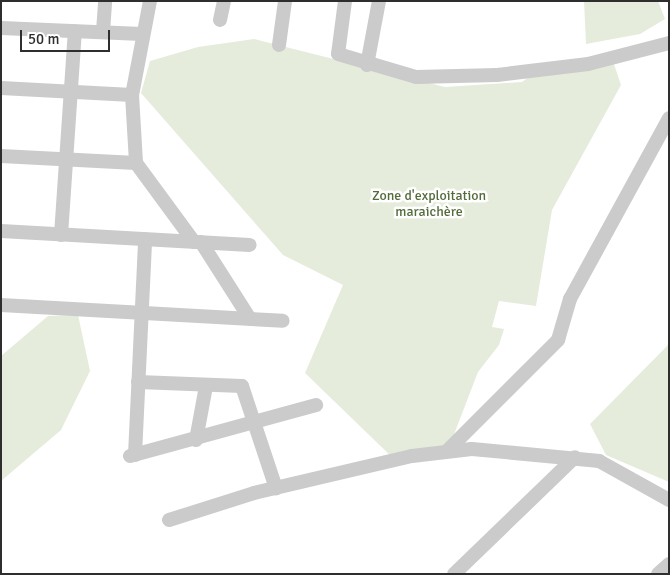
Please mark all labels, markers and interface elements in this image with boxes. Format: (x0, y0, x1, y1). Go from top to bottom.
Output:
scale bar (22, 20, 112, 52)
text: 50 m (28, 30, 59, 48)
park label: Zone d'exploitation maraichère (372, 188, 486, 220)

